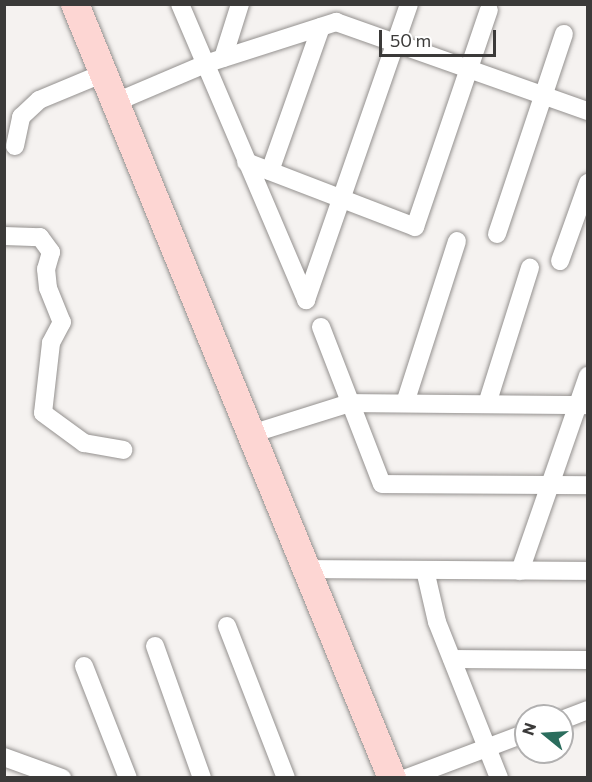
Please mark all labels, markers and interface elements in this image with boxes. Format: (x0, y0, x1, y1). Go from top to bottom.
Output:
scale bar (382, 18, 499, 56)
text: 50 m (390, 29, 431, 51)
north arrow (514, 704, 574, 764)
text: N (517, 720, 539, 738)

